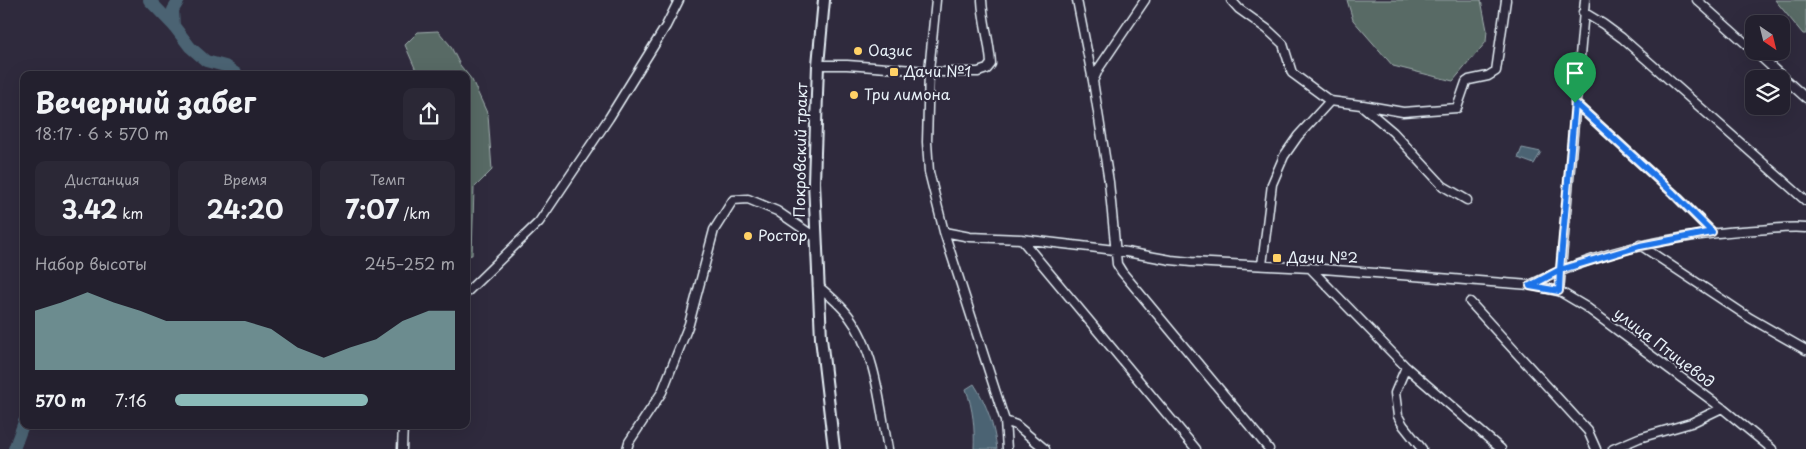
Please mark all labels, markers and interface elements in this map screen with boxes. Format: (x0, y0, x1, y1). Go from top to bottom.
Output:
north arrow (1745, 15, 1790, 60)
map controls (1745, 15, 1790, 115)
place label: Оазис (868, 38, 912, 61)
marker: Оазис (852, 45, 864, 57)
pin (1554, 52, 1596, 103)
place label: Дачи №1 (903, 59, 971, 82)
icon: arrive (1561, 59, 1589, 87)
marker: Дачи №1 (888, 66, 900, 78)
button: layers (1745, 70, 1790, 115)
text: Вечерний забег (35, 80, 256, 123)
street label: Покровский тракт (787, 81, 812, 218)
place label: Три лимона (864, 82, 951, 105)
button: share (403, 88, 455, 140)
marker: Три лимона (848, 89, 860, 101)
text: 18:17 · 6 × 570 m (35, 121, 169, 145)
text: Дистанция (65, 169, 139, 190)
text: Время (223, 169, 267, 190)
text: Темп (370, 169, 405, 190)
text: 3.42 (61, 190, 118, 228)
text: 24:20 (207, 190, 283, 228)
text: 7:07 (345, 190, 399, 228)
text: km (118, 203, 143, 224)
text: /km (399, 203, 430, 224)
place label: Ростор (758, 223, 808, 246)
marker: Ростор (742, 230, 754, 242)
place label: Дачи №2 (1286, 245, 1358, 268)
text: Набор высоты (35, 251, 147, 275)
text: 245–252 m (364, 251, 455, 275)
marker: Дачи №2 (1271, 252, 1283, 264)
street label: улица Птицевод (1610, 301, 1720, 392)
text: 570 m (35, 388, 86, 412)
text: 7:16 (115, 388, 147, 412)

